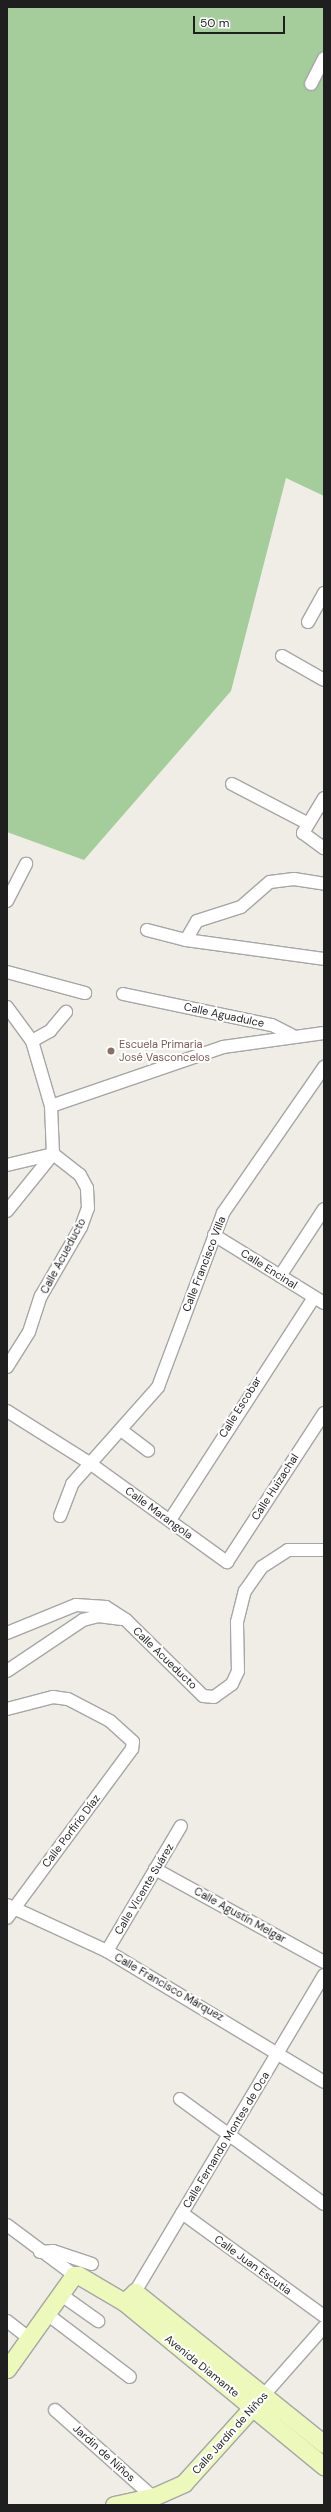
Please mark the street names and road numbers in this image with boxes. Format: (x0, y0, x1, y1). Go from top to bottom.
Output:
street label: Calle Aguadulce (183, 1000, 265, 1030)
street label: Calle Francisco Villa (180, 1214, 228, 1314)
street label: Calle Acueducto (37, 1216, 89, 1296)
street label: Calle Encinal (238, 1246, 300, 1292)
street label: Calle Escobar (216, 1374, 264, 1440)
street label: Calle Huizachal (249, 1451, 301, 1523)
street label: Calle Marangola (123, 1484, 195, 1542)
street label: Calle Acueducto (130, 1624, 200, 1692)
street label: Calle Porfirio Díaz (39, 1792, 103, 1870)
street label: Calle Vicente Suárez (112, 1841, 176, 1937)
street label: Calle Agustín Melgar (192, 1884, 288, 1946)
street label: Calle Francisco Márquez (112, 1950, 226, 2024)
street label: Calle Fernando Montes de Oca (180, 2069, 272, 2211)
street label: Calle Juan Escutia (212, 2233, 294, 2297)
street label: Avenida Diamante (162, 2332, 242, 2400)
street label: Calle Jardín de Niños (189, 2389, 271, 2477)
street label: Jardin de Niños (70, 2422, 138, 2484)

